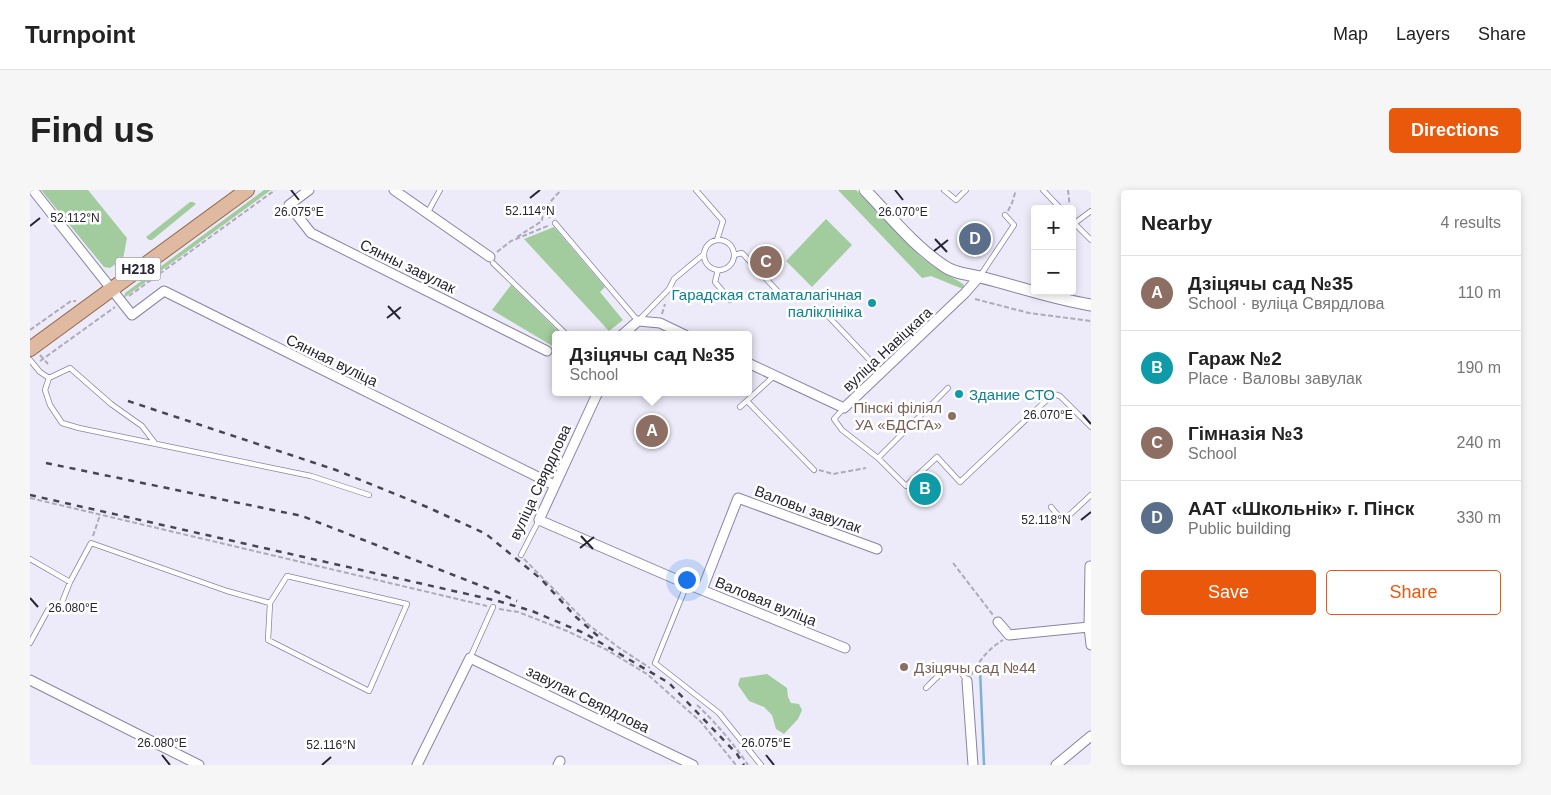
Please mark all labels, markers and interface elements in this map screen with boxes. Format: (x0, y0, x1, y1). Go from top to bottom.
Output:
text: Turnpoint (25, 21, 135, 48)
text: Map (1333, 24, 1368, 44)
text: Layers (1396, 24, 1450, 44)
text: Share (1478, 24, 1526, 44)
button: Directions (1389, 108, 1521, 153)
text: Find us (30, 110, 154, 149)
text: 52.114°N (505, 204, 555, 218)
text: 26.075°E (274, 205, 324, 219)
text: 26.070°E (878, 205, 928, 219)
map controls (1031, 205, 1076, 295)
button: + (1031, 205, 1076, 250)
text: 52.112°N (50, 211, 100, 225)
text: Nearby (1141, 211, 1212, 234)
text: 4 results (1441, 214, 1501, 231)
pin: D (959, 220, 991, 258)
street label: Сянны завулак (357, 236, 459, 297)
pin: C (750, 243, 782, 281)
button: − (1031, 250, 1076, 295)
road number: Н218 (116, 258, 160, 280)
text: Дзіцячы сад №35 (1188, 273, 1353, 294)
text: A (1151, 284, 1163, 301)
text: 110 m (1458, 284, 1501, 301)
place label: Гарадская стаматалагічная паліклініка (672, 286, 863, 320)
text: School · вуліца Свярдлова (1188, 295, 1384, 312)
marker: Гарадская стаматалагічная паліклініка (866, 297, 878, 309)
street label: вуліца Навіцкага (839, 303, 936, 395)
street label: Сянная вуліца (283, 330, 381, 390)
popup (552, 331, 752, 396)
text: Дзіцячы сад №35 (569, 344, 735, 365)
text: Гараж №2 (1188, 348, 1282, 369)
text: B (1151, 359, 1163, 376)
text: 190 m (1457, 359, 1501, 376)
text: School (569, 366, 618, 383)
text: Place · Валовы завулак (1188, 370, 1362, 387)
place label: Здание СТО (969, 386, 1055, 403)
marker: Здание СТО (953, 388, 965, 400)
place label: Пінскі філіял УА «БДСГА» (853, 399, 942, 433)
text: 26.070°E (1023, 408, 1073, 422)
marker: Пінскі філіял УА «БДСГА» (946, 410, 958, 422)
pin: A (636, 412, 668, 450)
street label: вуліца Свярдлова (506, 421, 574, 542)
text: Гімназія №3 (1188, 423, 1303, 444)
text: C (1151, 434, 1163, 451)
text: 240 m (1457, 434, 1501, 451)
text: School (1188, 445, 1237, 462)
pin: B (909, 470, 941, 508)
street label: Валовы завулак (752, 482, 864, 536)
text: ААТ «Школьнік» г. Пінск (1188, 498, 1414, 519)
text: D (1151, 509, 1163, 526)
text: 330 m (1457, 509, 1501, 526)
text: 52.118°N (1021, 513, 1071, 527)
text: Public building (1188, 520, 1291, 537)
your location (674, 567, 700, 593)
button: Save (1141, 570, 1316, 615)
button: Share (1326, 570, 1501, 615)
street label: Валовая вуліца (713, 573, 820, 629)
text: 26.080°E (48, 601, 98, 615)
place label: Дзіцячы сад №44 (914, 659, 1036, 676)
marker: Дзіцячы сад №44 (898, 661, 910, 673)
street label: завулак Свярдлова (524, 662, 653, 736)
text: 26.080°E (137, 736, 187, 750)
text: 26.075°E (741, 736, 791, 750)
text: 52.116°N (306, 738, 356, 752)

